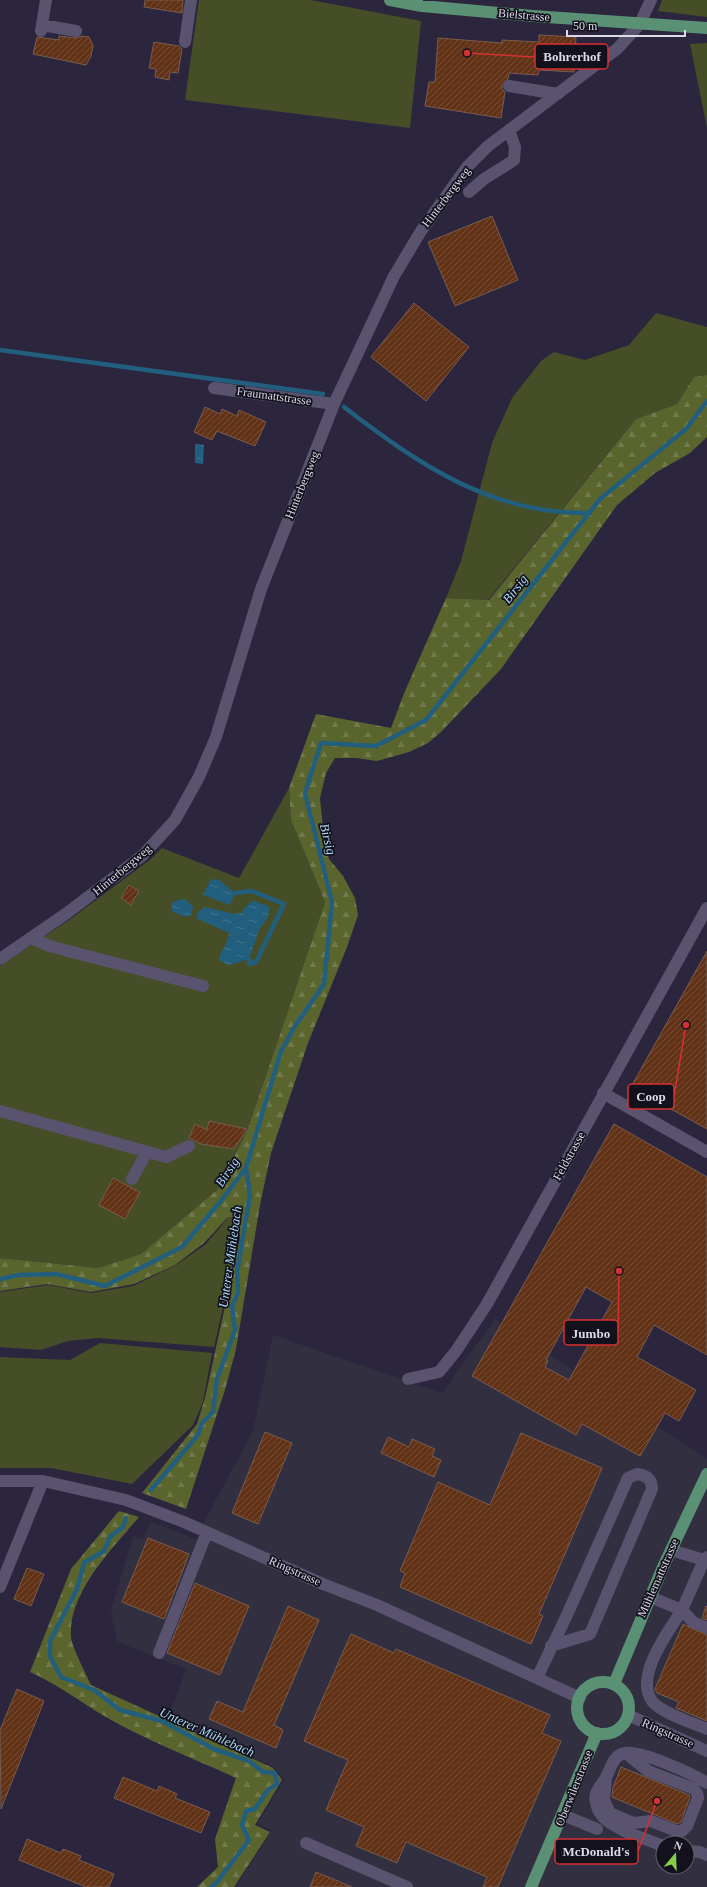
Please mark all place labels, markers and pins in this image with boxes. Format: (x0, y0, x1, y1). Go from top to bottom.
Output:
callout: Bohrerhof (535, 44, 608, 69)
callout: Coop (628, 1084, 674, 1109)
callout: Jumbo (564, 1320, 618, 1345)
callout: McDonald's (555, 1839, 638, 1864)

